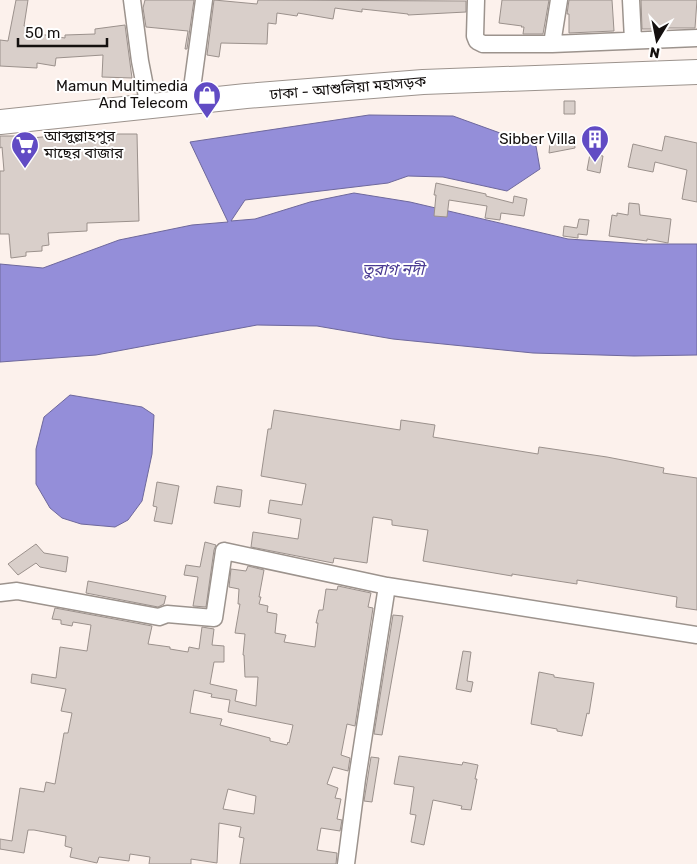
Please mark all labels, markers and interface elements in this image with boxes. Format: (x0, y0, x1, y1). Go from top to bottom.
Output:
scale bar (18, 15, 106, 47)
north arrow (632, 15, 682, 65)
text: 50 m (25, 24, 60, 42)
text: N (648, 43, 661, 62)
street label: ঢাকা - আশুলিয়া মহাসড়ক (268, 72, 428, 104)
place label: Mamun Multimedia And Telecom (56, 77, 188, 112)
shop icon: Mamun Multimedia And Telecom (192, 80, 222, 119)
building icon: Sibber Villa (580, 124, 610, 163)
place label: আব্দুল্লাহপুর মাছের বাজার (43, 127, 124, 162)
supermarket icon: আব্দুল্লাহপুর মাছের বাজার (10, 130, 40, 169)
place label: Sibber Villa (499, 130, 576, 148)
water label: তুরাগ নদী (362, 260, 427, 279)

